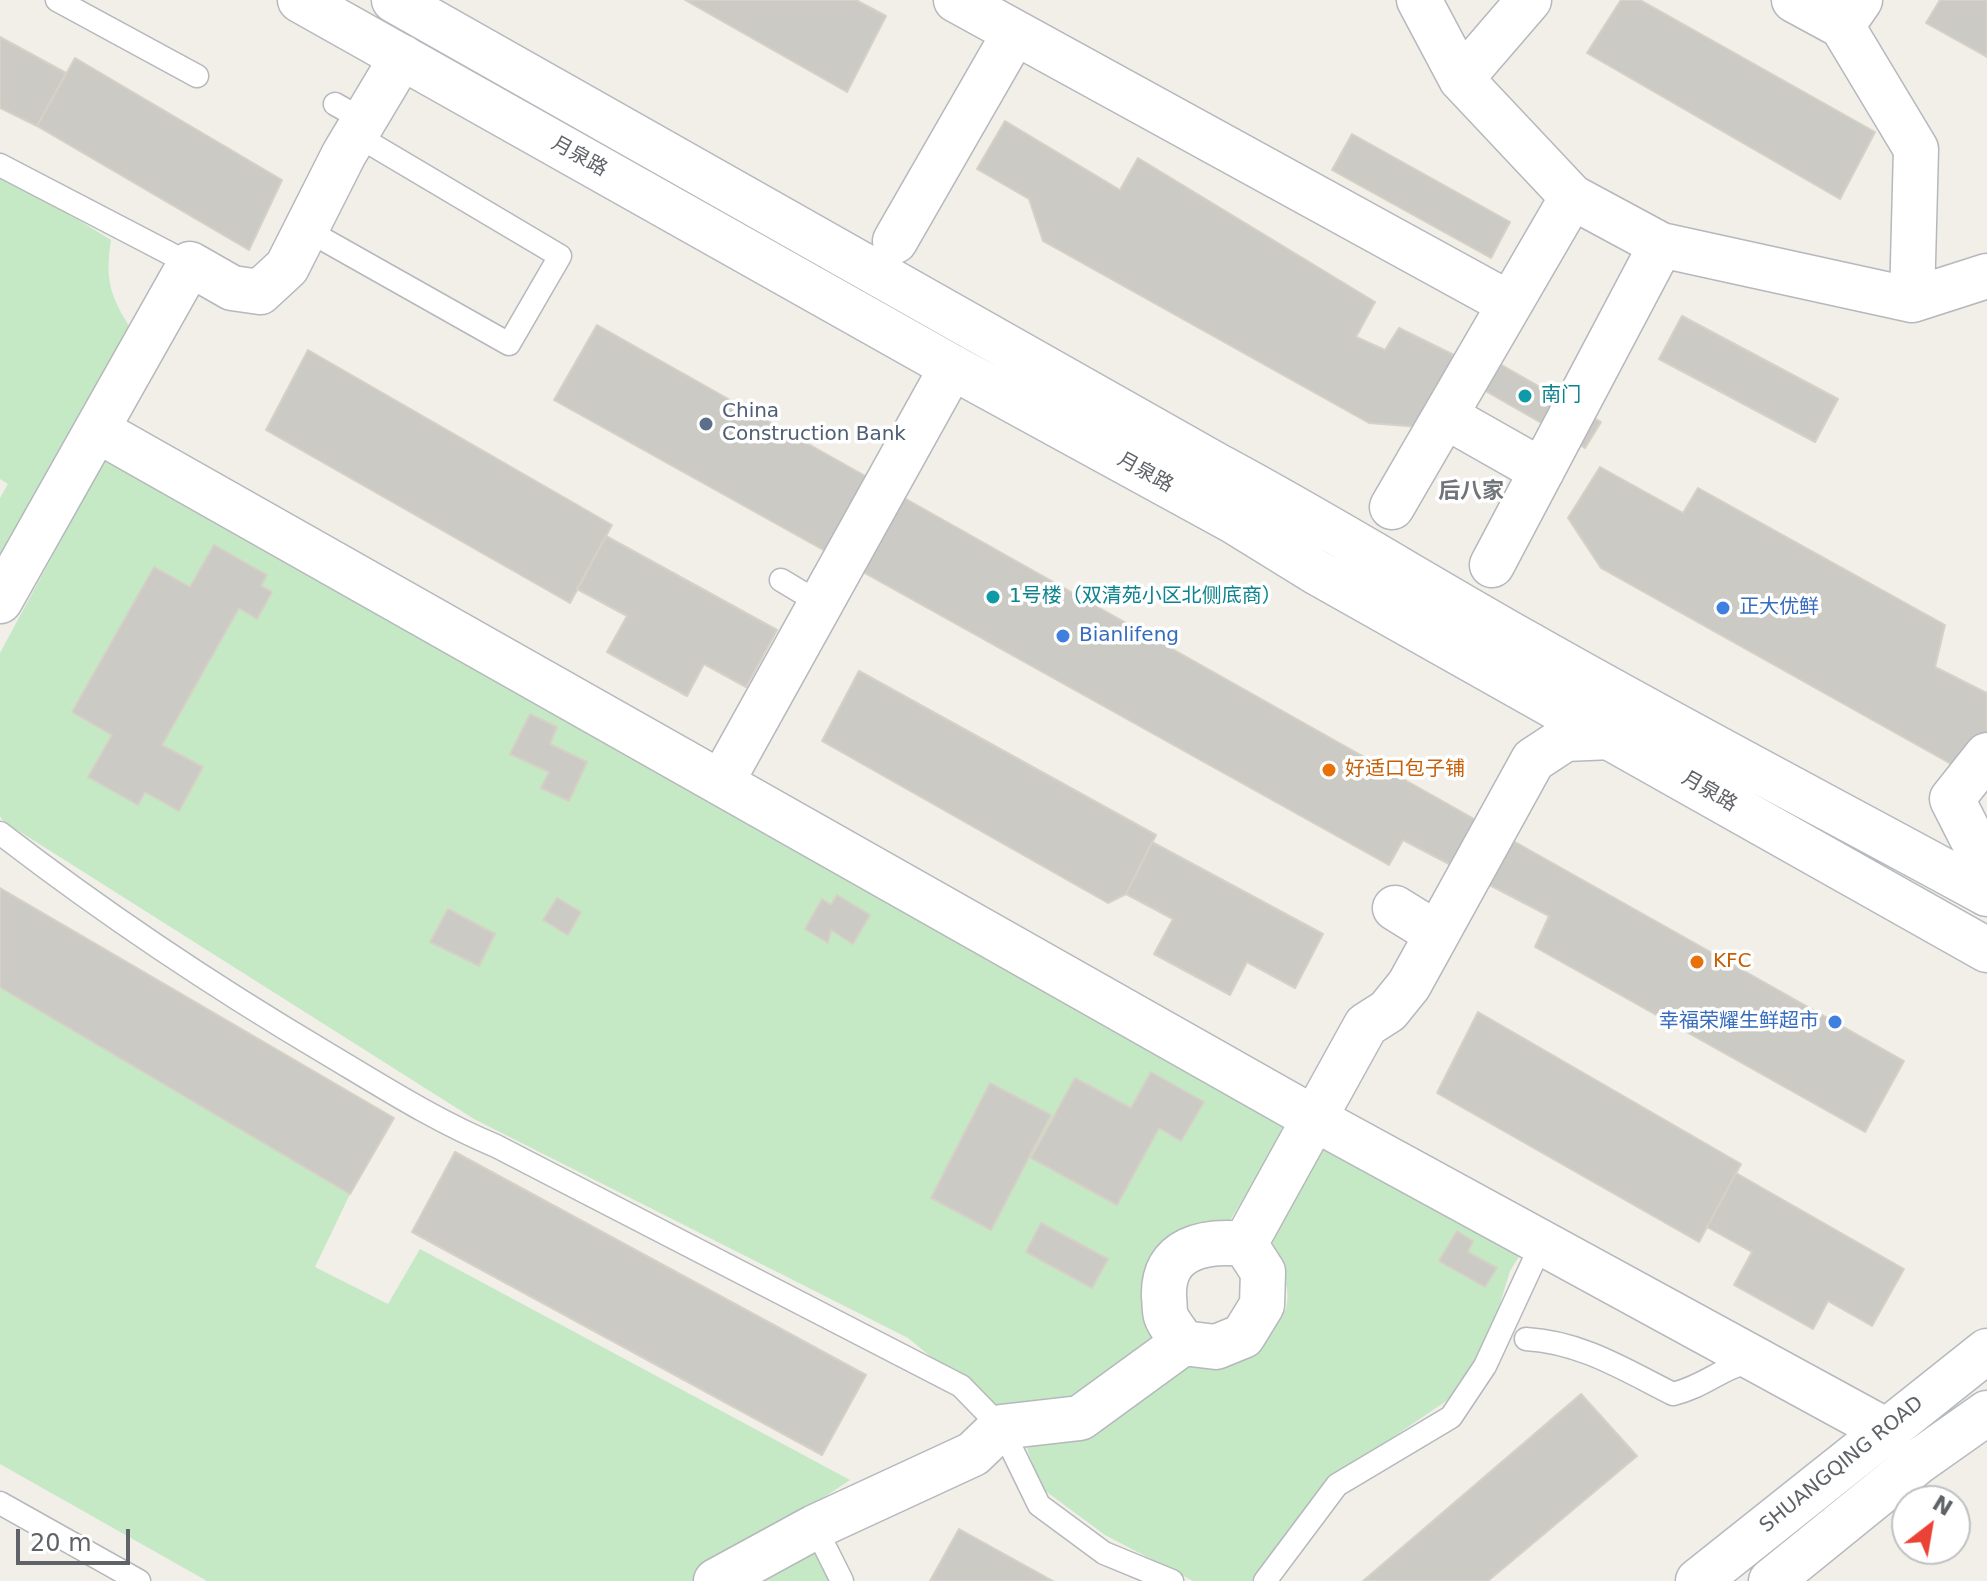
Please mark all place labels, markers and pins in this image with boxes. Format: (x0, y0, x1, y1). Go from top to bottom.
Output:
place label: 南门 (1541, 384, 1581, 408)
marker: 南门 (1516, 387, 1534, 405)
place label: China Construction Bank (722, 400, 906, 447)
marker: China Construction Bank (697, 415, 715, 433)
place label: 1号楼（双清苑小区北侧底商） (1009, 585, 1282, 609)
marker: 1号楼（双清苑小区北侧底商） (984, 588, 1002, 606)
place label: 正大优鲜 (1739, 596, 1819, 620)
marker: 正大优鲜 (1714, 599, 1732, 617)
place label: Bianlifeng (1079, 624, 1179, 648)
marker: Bianlifeng (1054, 627, 1072, 645)
place label: 好适口包子铺 (1345, 758, 1465, 782)
marker: 好适口包子铺 (1320, 761, 1338, 779)
place label: KFC (1713, 950, 1752, 974)
marker: KFC (1688, 953, 1706, 971)
place label: 幸福荣耀生鲜超市 (1659, 1010, 1819, 1034)
marker: 幸福荣耀生鲜超市 (1826, 1013, 1844, 1031)

